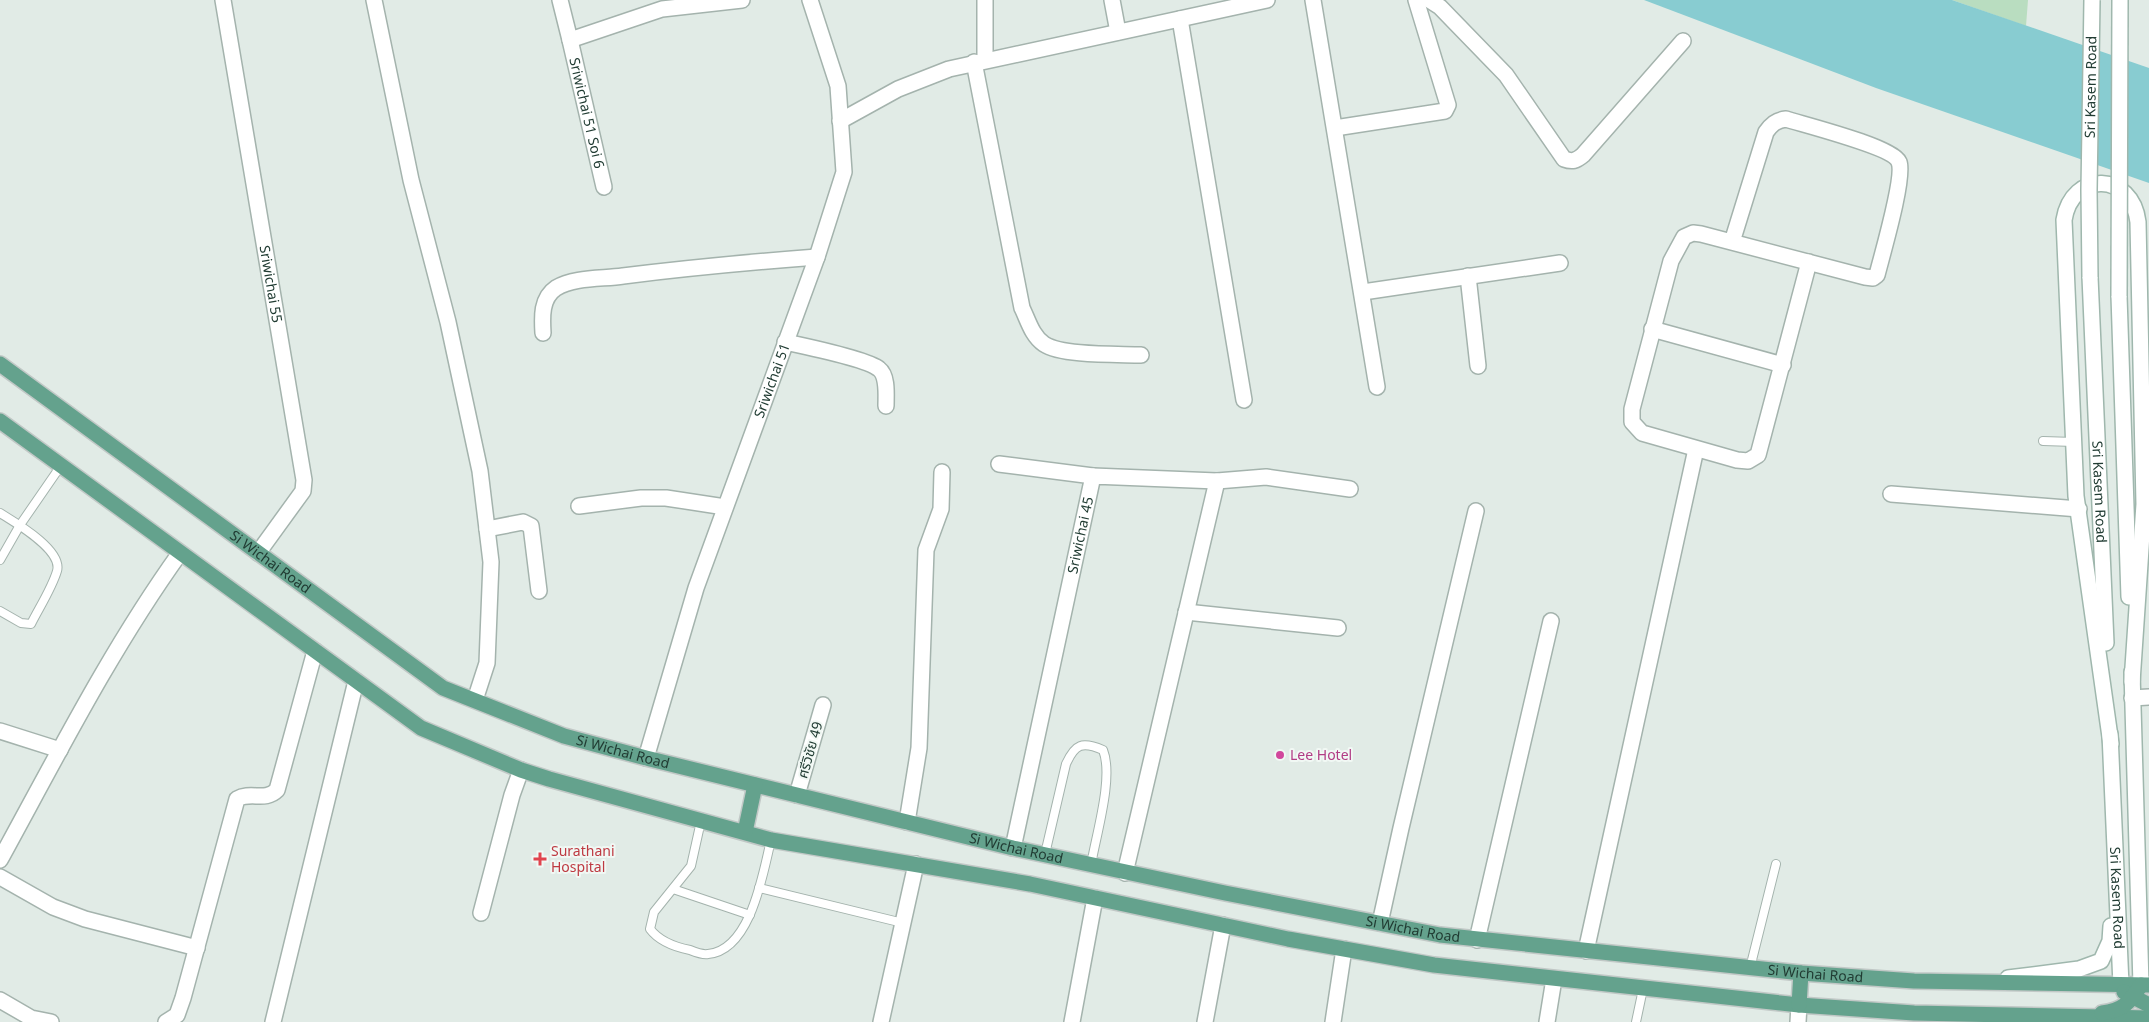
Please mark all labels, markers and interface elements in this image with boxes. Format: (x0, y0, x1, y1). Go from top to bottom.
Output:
street label: Sri Kasem Road (2080, 36, 2100, 138)
street label: Sriwichai 51 Soi 6 (565, 56, 609, 170)
street label: Sriwichai 55 (256, 244, 287, 324)
street label: Sriwichai 51 (749, 340, 794, 420)
street label: Sri Kasem Road (2088, 440, 2112, 543)
street label: Sriwichai 45 (1062, 495, 1097, 575)
street label: Si Wichai Road (226, 525, 315, 597)
street label: ศรีวิชัย 49 (792, 719, 827, 780)
street label: Si Wichai Road (574, 730, 672, 772)
place label: Lee Hotel (1290, 745, 1352, 764)
marker: Lee Hotel (1274, 749, 1286, 761)
street label: Si Wichai Road (967, 828, 1065, 867)
place label: Surathani Hospital (551, 841, 615, 876)
street label: Sri Kasem Road (2106, 846, 2129, 949)
marker: Surathani Hospital (533, 852, 547, 866)
street label: Si Wichai Road (1364, 911, 1461, 946)
street label: Si Wichai Road (1767, 960, 1864, 986)

